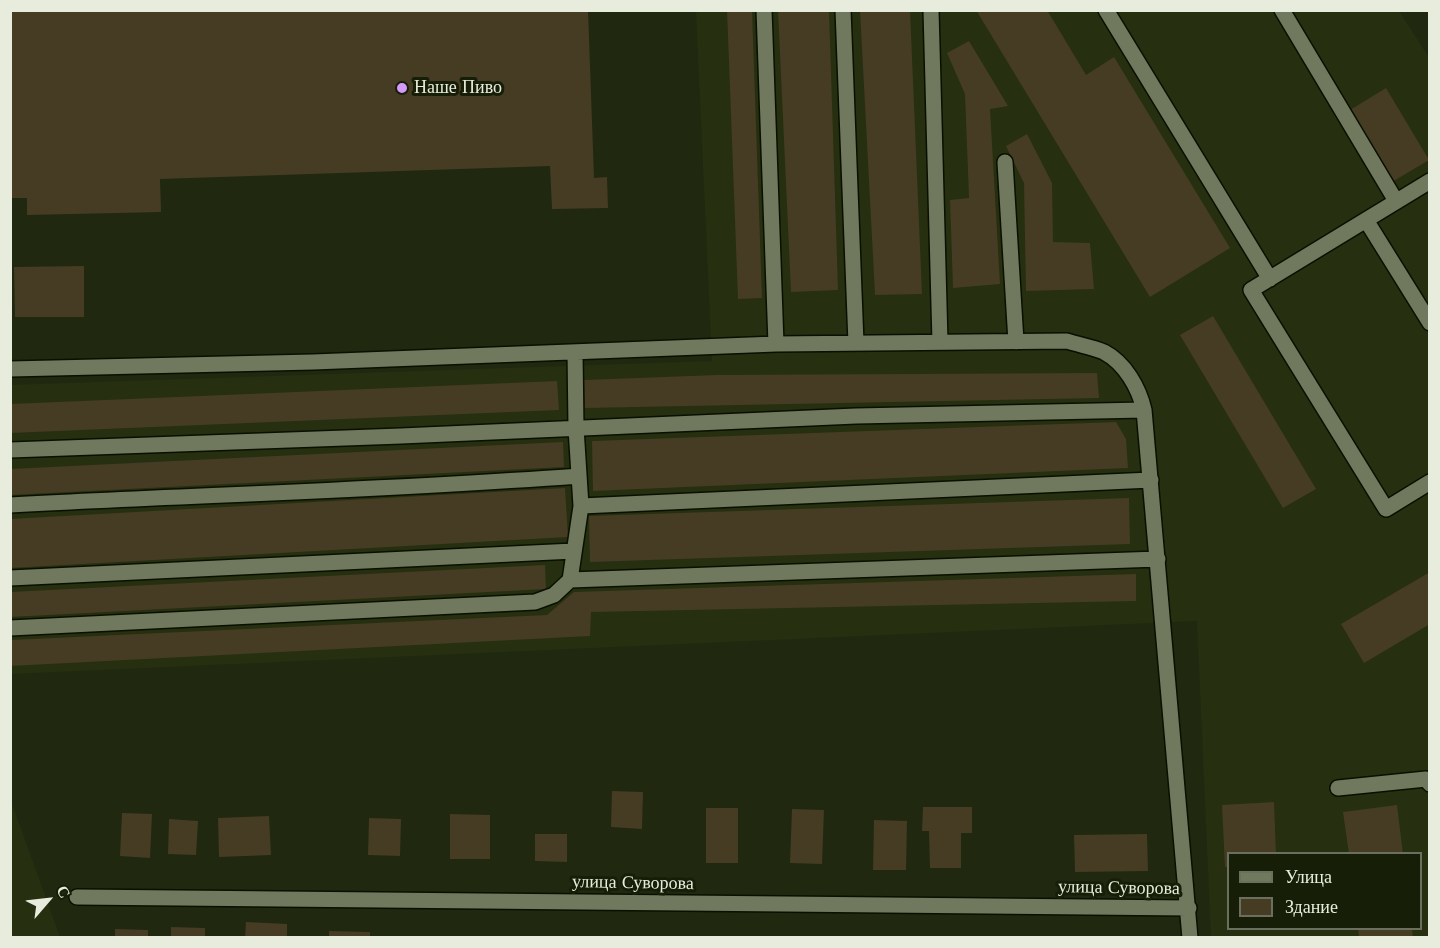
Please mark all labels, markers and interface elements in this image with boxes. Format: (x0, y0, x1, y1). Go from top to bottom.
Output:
place label: Наше Пиво (414, 77, 502, 99)
marker: Наше Пиво (395, 81, 409, 95)
legend (1227, 852, 1422, 930)
text: Улица (1285, 866, 1332, 888)
north arrow (18, 870, 78, 930)
street label: улица Суворова (572, 871, 694, 895)
street label: улица Суворова (1058, 876, 1180, 900)
text: С (52, 882, 75, 901)
text: Здание (1285, 896, 1338, 918)

